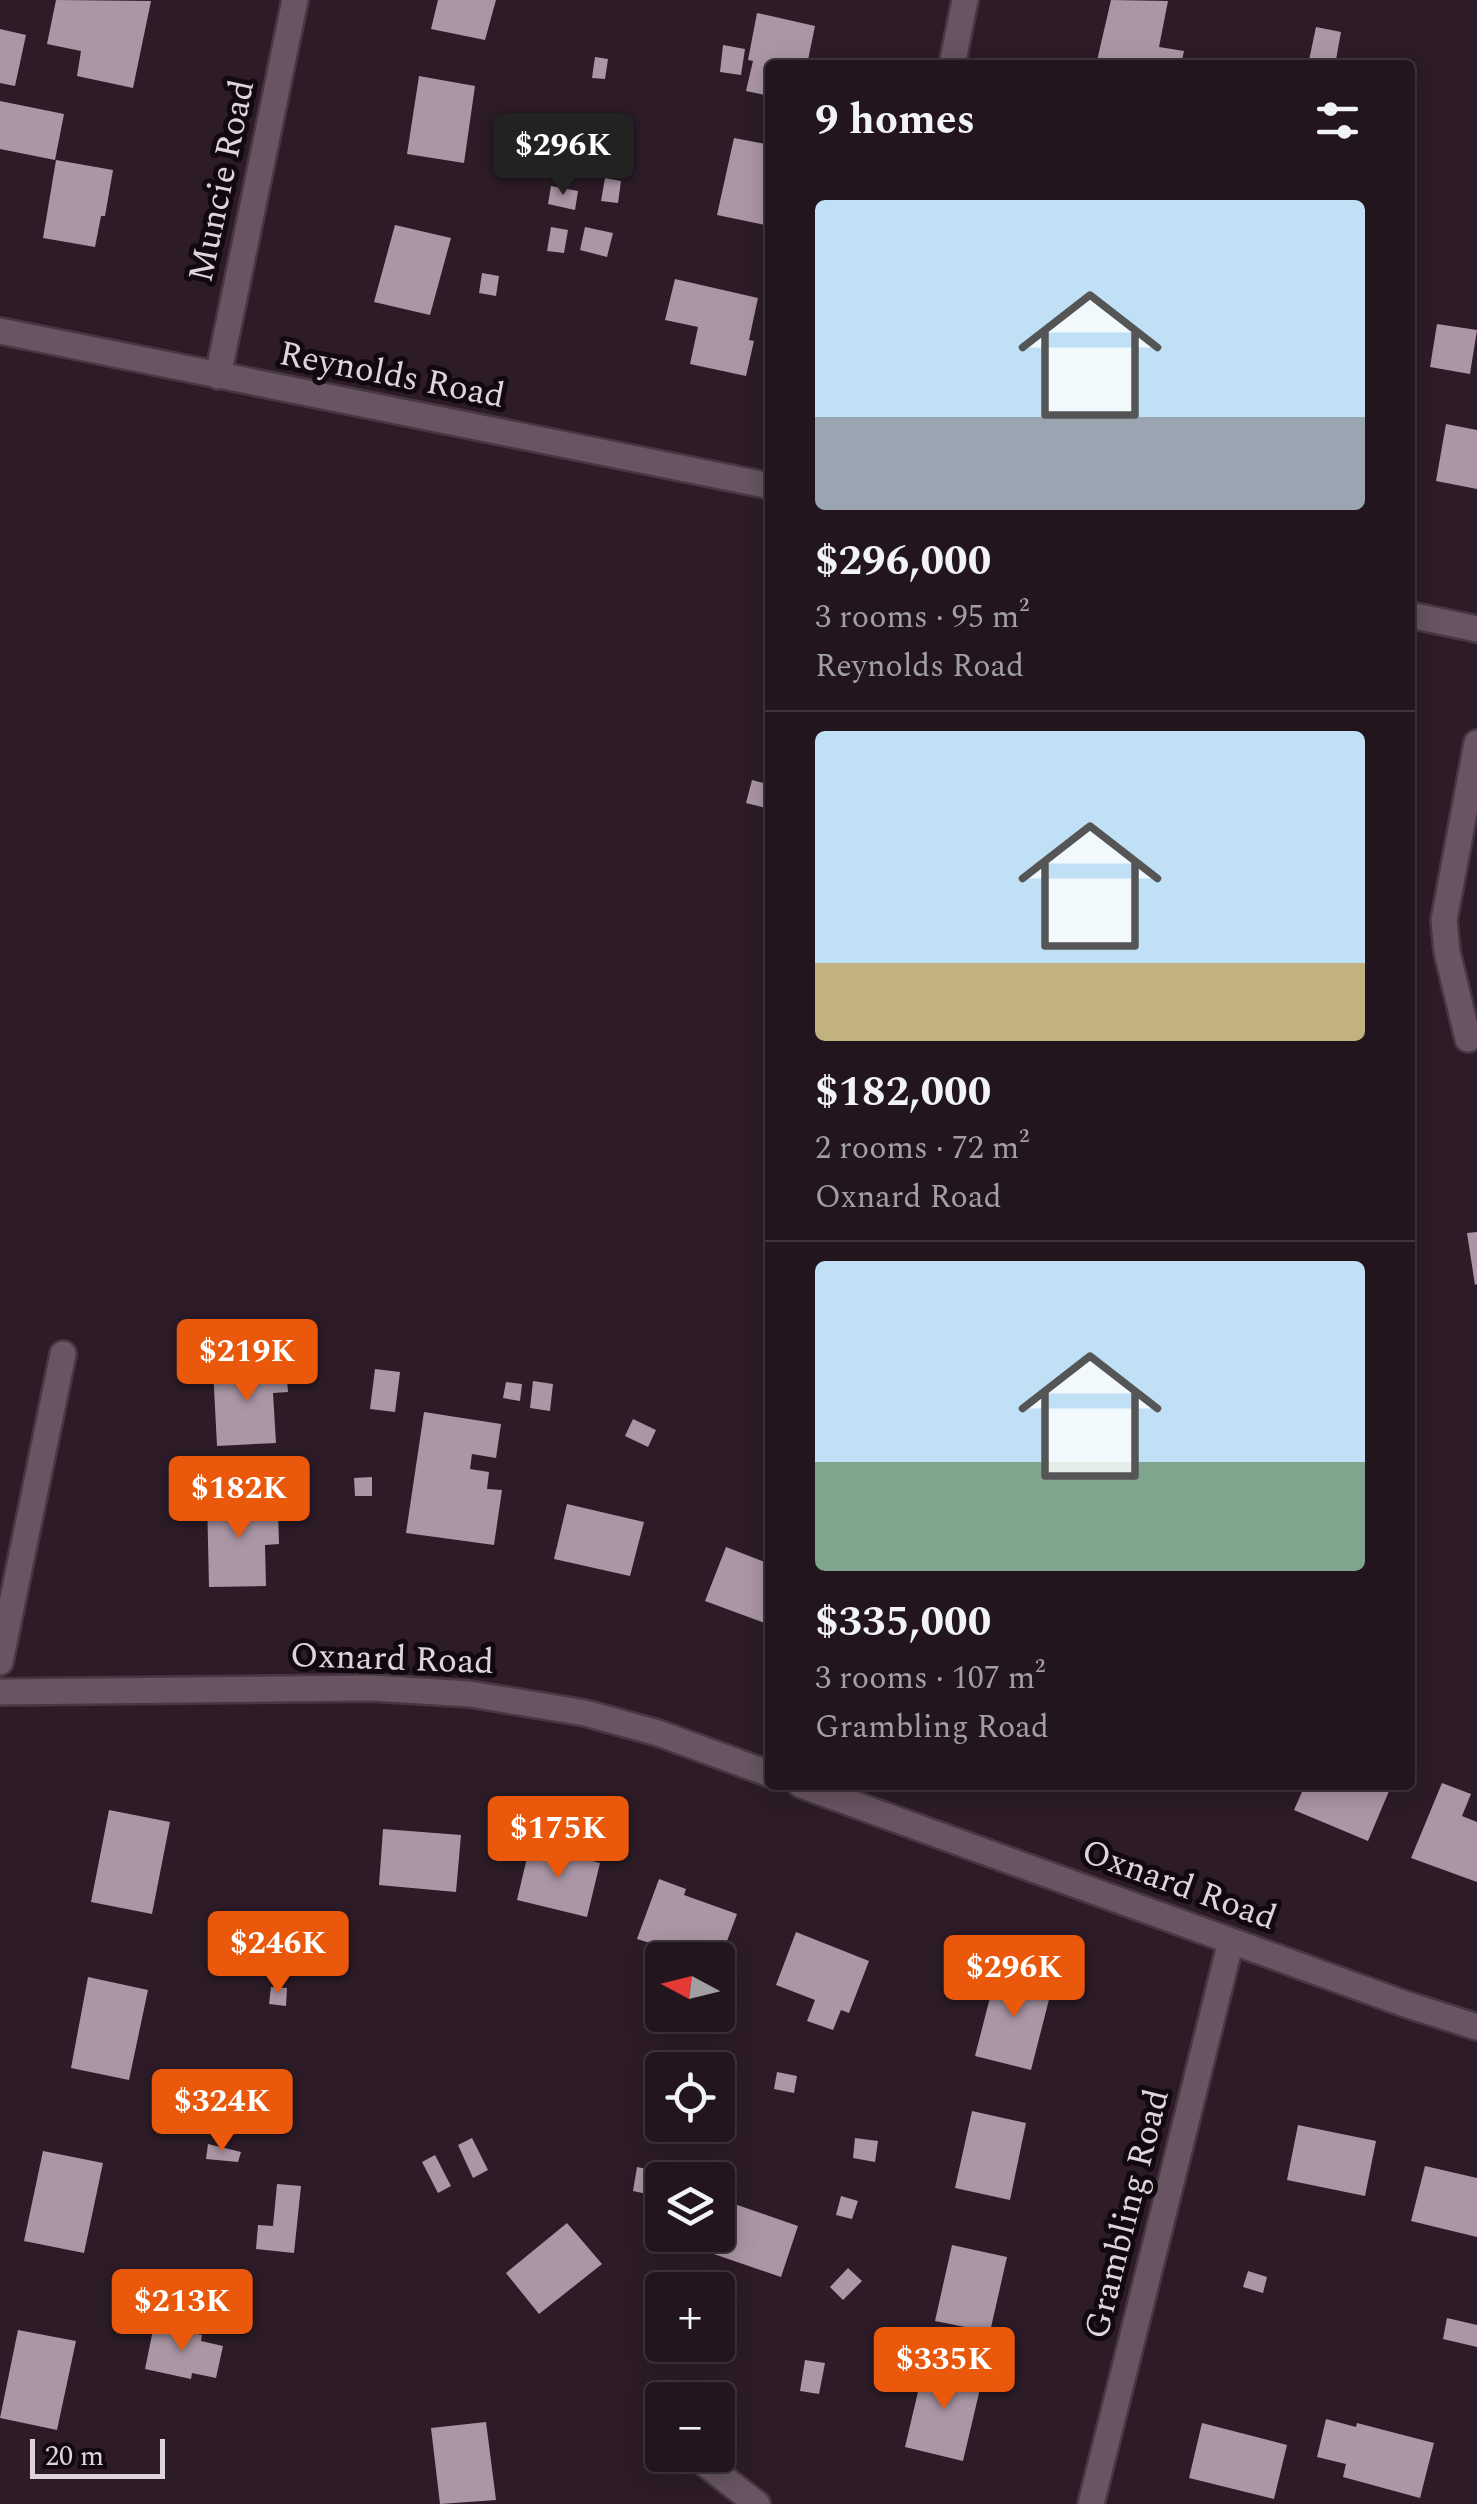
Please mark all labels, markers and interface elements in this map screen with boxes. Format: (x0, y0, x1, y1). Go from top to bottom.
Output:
street label: Muncie Road (175, 75, 269, 287)
text: 9 homes (815, 89, 975, 152)
icon: filters (1310, 93, 1365, 148)
pin: $296K (493, 113, 633, 198)
text: $296K (515, 121, 611, 170)
icon: home (1000, 265, 1180, 445)
street label: Reynolds Road (275, 327, 509, 423)
text: $296,000 (815, 530, 991, 593)
text: 3 rooms · 95 m² (815, 593, 1029, 642)
text: Reynolds Road (815, 642, 1024, 691)
icon: home (1000, 796, 1180, 976)
text: $182,000 (815, 1061, 991, 1124)
text: 2 rooms · 72 m² (815, 1124, 1029, 1173)
text: Oxnard Road (815, 1173, 1002, 1222)
pin: $219K (177, 1319, 317, 1404)
icon: home (1000, 1326, 1180, 1506)
text: $219K (199, 1327, 295, 1376)
pin: $182K (169, 1456, 309, 1541)
text: $182K (191, 1464, 287, 1513)
text: $335,000 (815, 1591, 991, 1654)
street label: Oxnard Road (289, 1629, 495, 1689)
text: 3 rooms · 107 m² (815, 1654, 1045, 1703)
text: Grambling Road (815, 1703, 1049, 1752)
pin: $175K (488, 1796, 628, 1881)
text: $175K (510, 1804, 606, 1853)
street label: Oxnard Road (1074, 1825, 1284, 1945)
pin: $246K (208, 1911, 348, 1996)
text: $246K (230, 1919, 326, 1968)
pin: $296K (944, 1935, 1084, 2020)
north arrow (645, 1942, 735, 2032)
map controls (645, 1942, 735, 2472)
text: $296K (966, 1943, 1062, 1992)
button: locate (645, 2052, 735, 2142)
pin: $324K (152, 2069, 292, 2154)
text: $324K (174, 2077, 270, 2126)
street label: Grambling Road (1070, 2083, 1184, 2345)
button: layers (645, 2162, 735, 2252)
pin: $213K (112, 2269, 252, 2354)
button: + (645, 2272, 735, 2362)
text: $213K (134, 2277, 230, 2326)
pin: $335K (874, 2327, 1014, 2412)
text: $335K (896, 2335, 992, 2384)
button: − (645, 2382, 735, 2472)
scale bar (30, 2434, 165, 2478)
text: 20 m (45, 2435, 104, 2478)

